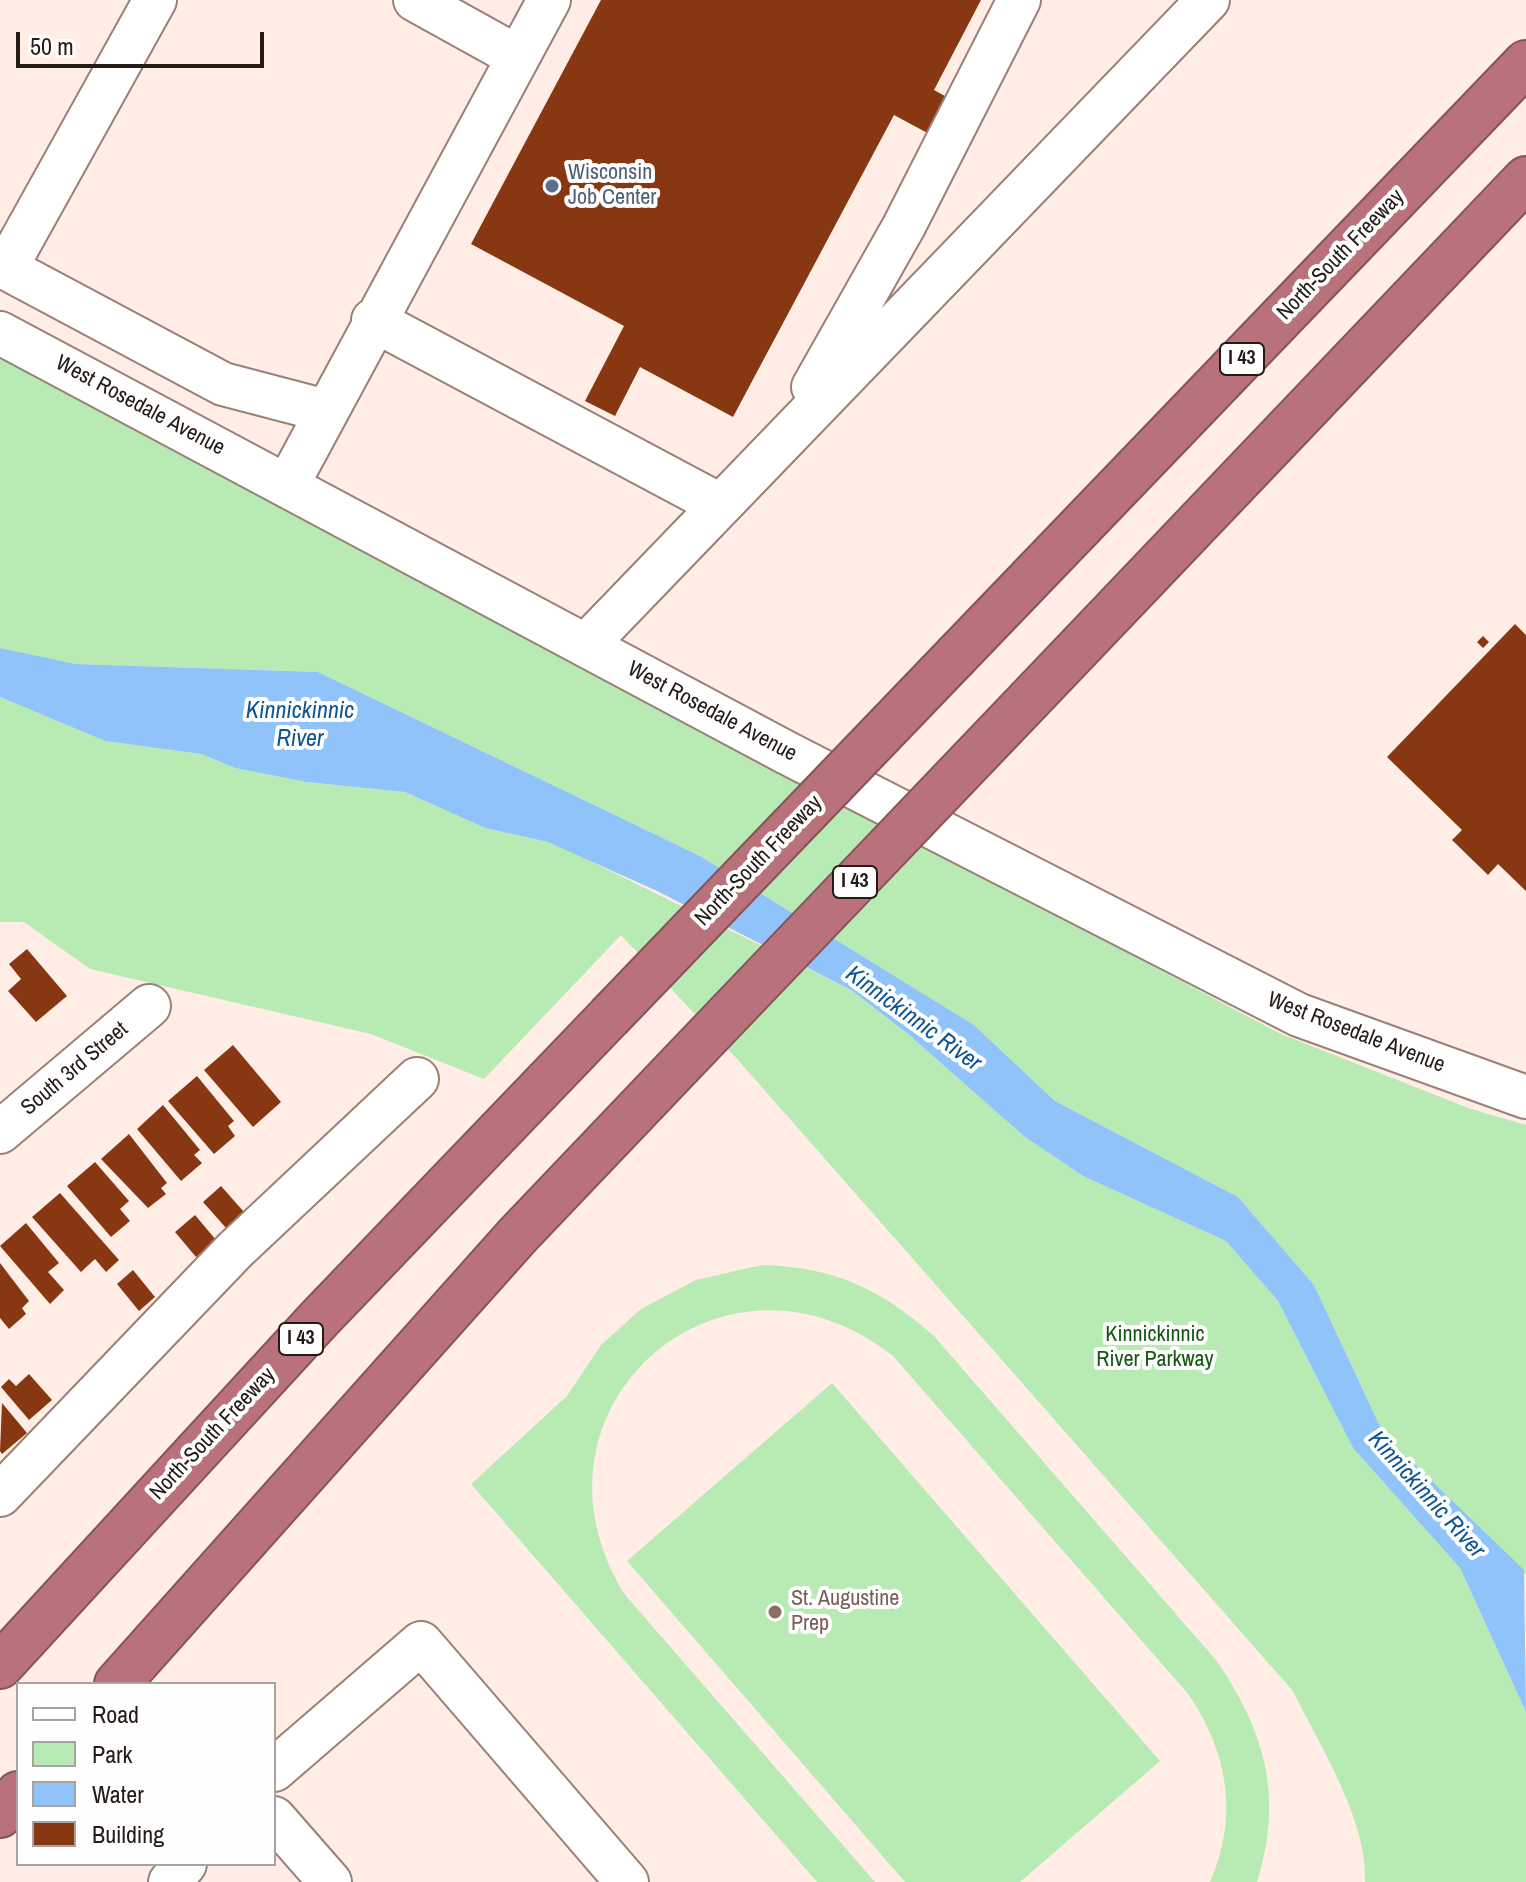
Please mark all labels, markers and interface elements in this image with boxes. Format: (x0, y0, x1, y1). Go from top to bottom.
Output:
scale bar (20, 16, 268, 66)
text: 50 m (30, 30, 74, 62)
place label: Wisconsin Job Center (568, 160, 656, 212)
marker: Wisconsin Job Center (543, 177, 561, 195)
street label: North-South Freeway (1272, 184, 1410, 326)
road number: I 43 (1220, 343, 1264, 375)
street label: West Rosedale Avenue (51, 350, 229, 462)
street label: West Rosedale Avenue (623, 656, 801, 768)
water label: Kinnickinnic River (246, 698, 354, 754)
street label: North-South Freeway (690, 790, 828, 932)
road number: I 43 (833, 866, 877, 898)
water label: Kinnickinnic River (839, 960, 987, 1078)
street label: West Rosedale Avenue (1264, 987, 1448, 1079)
street label: South 3rd Street (16, 1017, 134, 1121)
park label: Kinnickinnic River Parkway (1096, 1322, 1214, 1374)
road number: I 43 (279, 1323, 323, 1355)
street label: North-South Freeway (145, 1362, 281, 1506)
water label: Kinnickinnic River (1362, 1426, 1490, 1564)
place label: St. Augustine Prep (791, 1586, 899, 1638)
marker: St. Augustine Prep (766, 1603, 784, 1621)
legend (16, 1682, 276, 1866)
text: Road (92, 1698, 139, 1730)
text: Park (92, 1738, 132, 1770)
text: Water (92, 1778, 144, 1810)
text: Building (92, 1818, 164, 1850)

